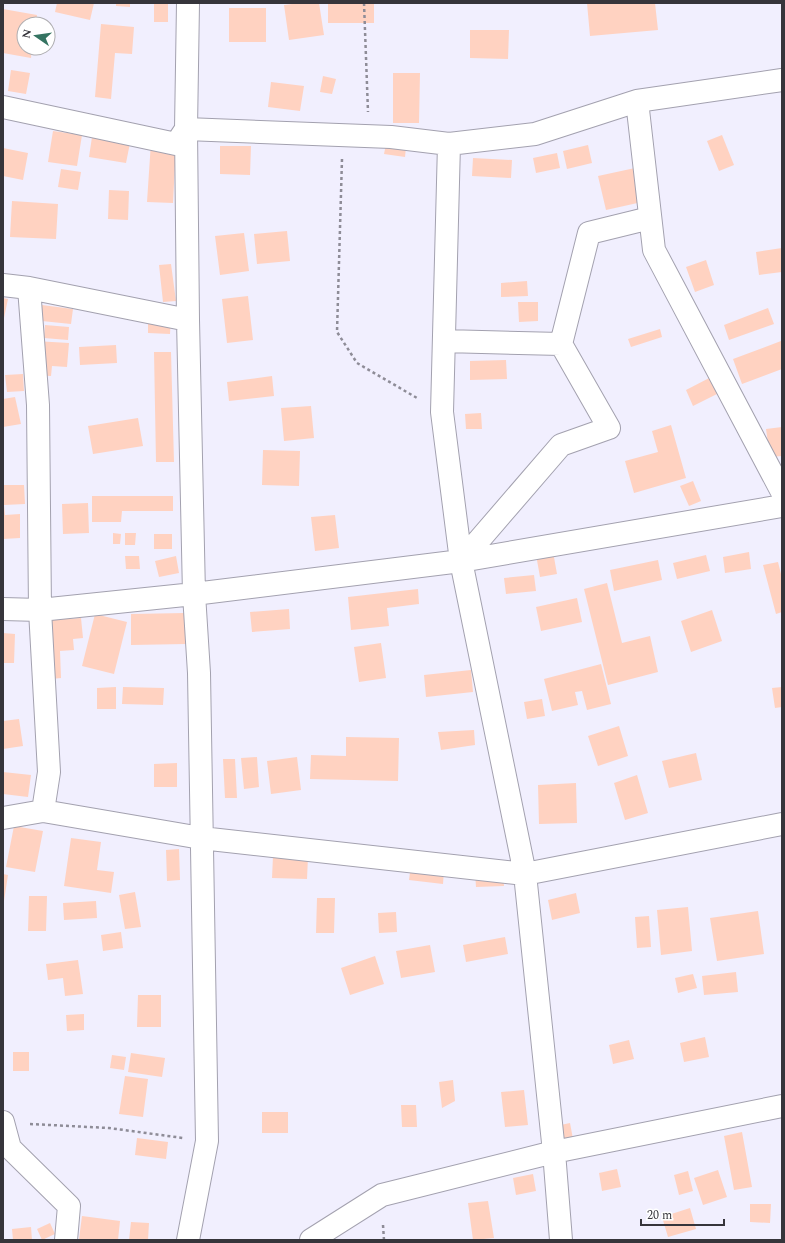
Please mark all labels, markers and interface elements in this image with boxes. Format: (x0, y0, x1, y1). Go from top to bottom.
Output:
north arrow (16, 16, 56, 56)
text: N (17, 28, 36, 40)
scale bar (641, 1201, 724, 1227)
text: 20 m (647, 1206, 672, 1225)

